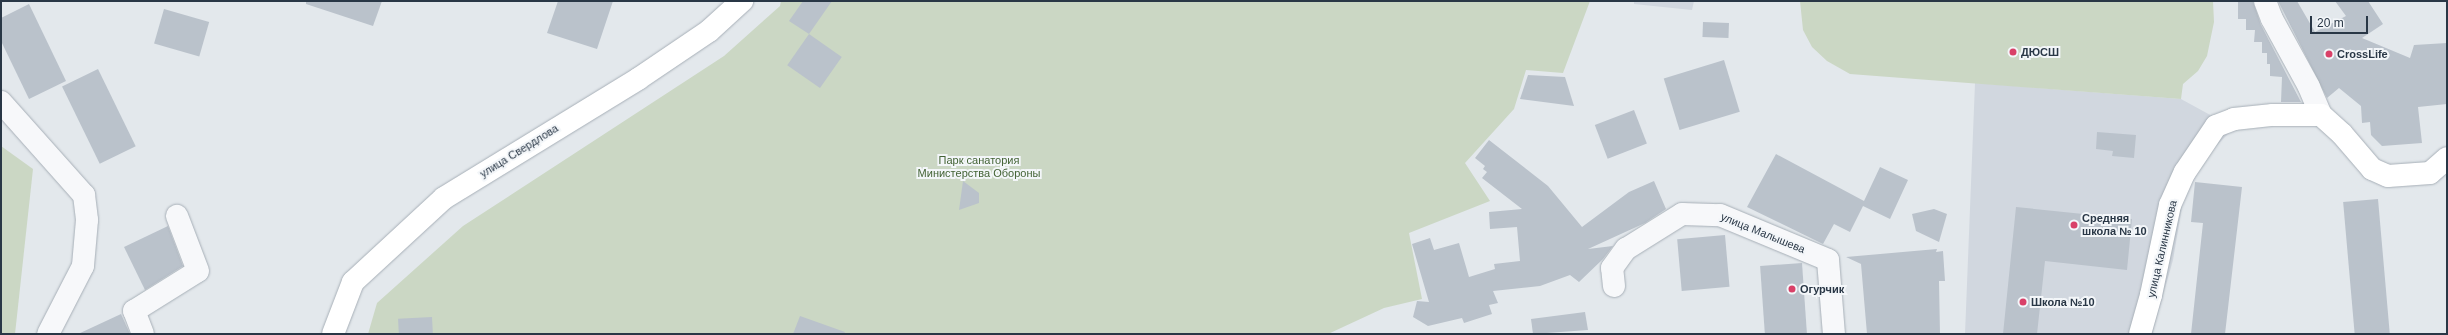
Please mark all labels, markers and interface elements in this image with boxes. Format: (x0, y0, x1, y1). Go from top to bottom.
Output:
scale bar (2312, 8, 2370, 34)
text: 20 m (2317, 16, 2344, 30)
place label: ДЮСШ (2021, 45, 2059, 59)
marker: ДЮСШ (2008, 47, 2018, 57)
place label: CrossLife (2337, 47, 2388, 61)
marker: CrossLife (2324, 49, 2334, 59)
street label: улица Свердлова (477, 122, 561, 180)
park label: Парк санатория Министерства Обороны (918, 154, 1040, 180)
street label: улица Калинникова (2144, 199, 2180, 299)
street label: улица Малышева (1719, 210, 1807, 256)
place label: Средняя школа № 10 (2082, 212, 2147, 238)
marker: Средняя школа № 10 (2069, 220, 2079, 230)
place label: Огурчик (1800, 282, 1844, 296)
marker: Огурчик (1787, 284, 1797, 294)
place label: Школа №10 (2031, 295, 2095, 309)
marker: Школа №10 (2018, 297, 2028, 307)

